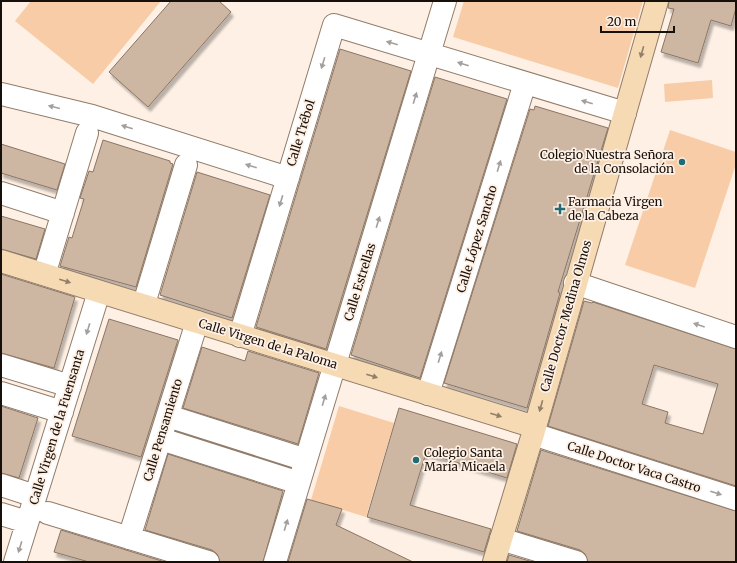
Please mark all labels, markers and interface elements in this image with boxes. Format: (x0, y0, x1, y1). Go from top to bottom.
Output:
scale bar (601, 8, 674, 34)
text: 20 m (607, 14, 636, 29)
one-way arrow (385, 39, 398, 45)
one-way arrow (639, 46, 645, 58)
one-way arrow (320, 57, 326, 69)
one-way arrow (456, 61, 468, 67)
one-way arrow (412, 92, 418, 104)
street label: Calle Trébol (283, 98, 318, 168)
one-way arrow (581, 99, 593, 105)
one-way arrow (48, 104, 60, 110)
one-way arrow (120, 124, 132, 130)
place label: Colegio Nuestra Señora de la Consolación (540, 147, 675, 176)
marker: Colegio Nuestra Señora de la Consolación (677, 157, 687, 167)
one-way arrow (496, 160, 502, 172)
one-way arrow (244, 163, 256, 169)
street label: Calle López Sancho (453, 183, 500, 294)
place label: Farmacia Virgen de la Cabeza (568, 194, 663, 223)
one-way arrow (278, 195, 284, 207)
marker: Farmacia Virgen de la Cabeza (555, 204, 565, 214)
one-way arrow (375, 216, 381, 228)
street label: Calle Doctor Medina Olmos (537, 238, 594, 393)
street label: Calle Estrellas (341, 241, 378, 323)
one-way arrow (59, 278, 71, 284)
street label: Calle Virgen de la Paloma (197, 315, 340, 372)
one-way arrow (693, 321, 705, 327)
one-way arrow (85, 323, 91, 335)
street label: Calle Virgen de la Fuensanta (26, 347, 88, 506)
one-way arrow (437, 351, 443, 363)
one-way arrow (366, 374, 378, 380)
street label: Calle Pensamiento (140, 377, 185, 483)
one-way arrow (321, 394, 327, 406)
one-way arrow (538, 400, 544, 412)
one-way arrow (490, 412, 502, 418)
street label: Calle Doctor Vaca Castro (566, 438, 703, 495)
place label: Colegio Santa María Micaela (424, 445, 506, 474)
marker: Colegio Santa María Micaela (411, 455, 421, 465)
one-way arrow (711, 490, 723, 496)
one-way arrow (283, 518, 289, 530)
one-way arrow (17, 541, 23, 553)

